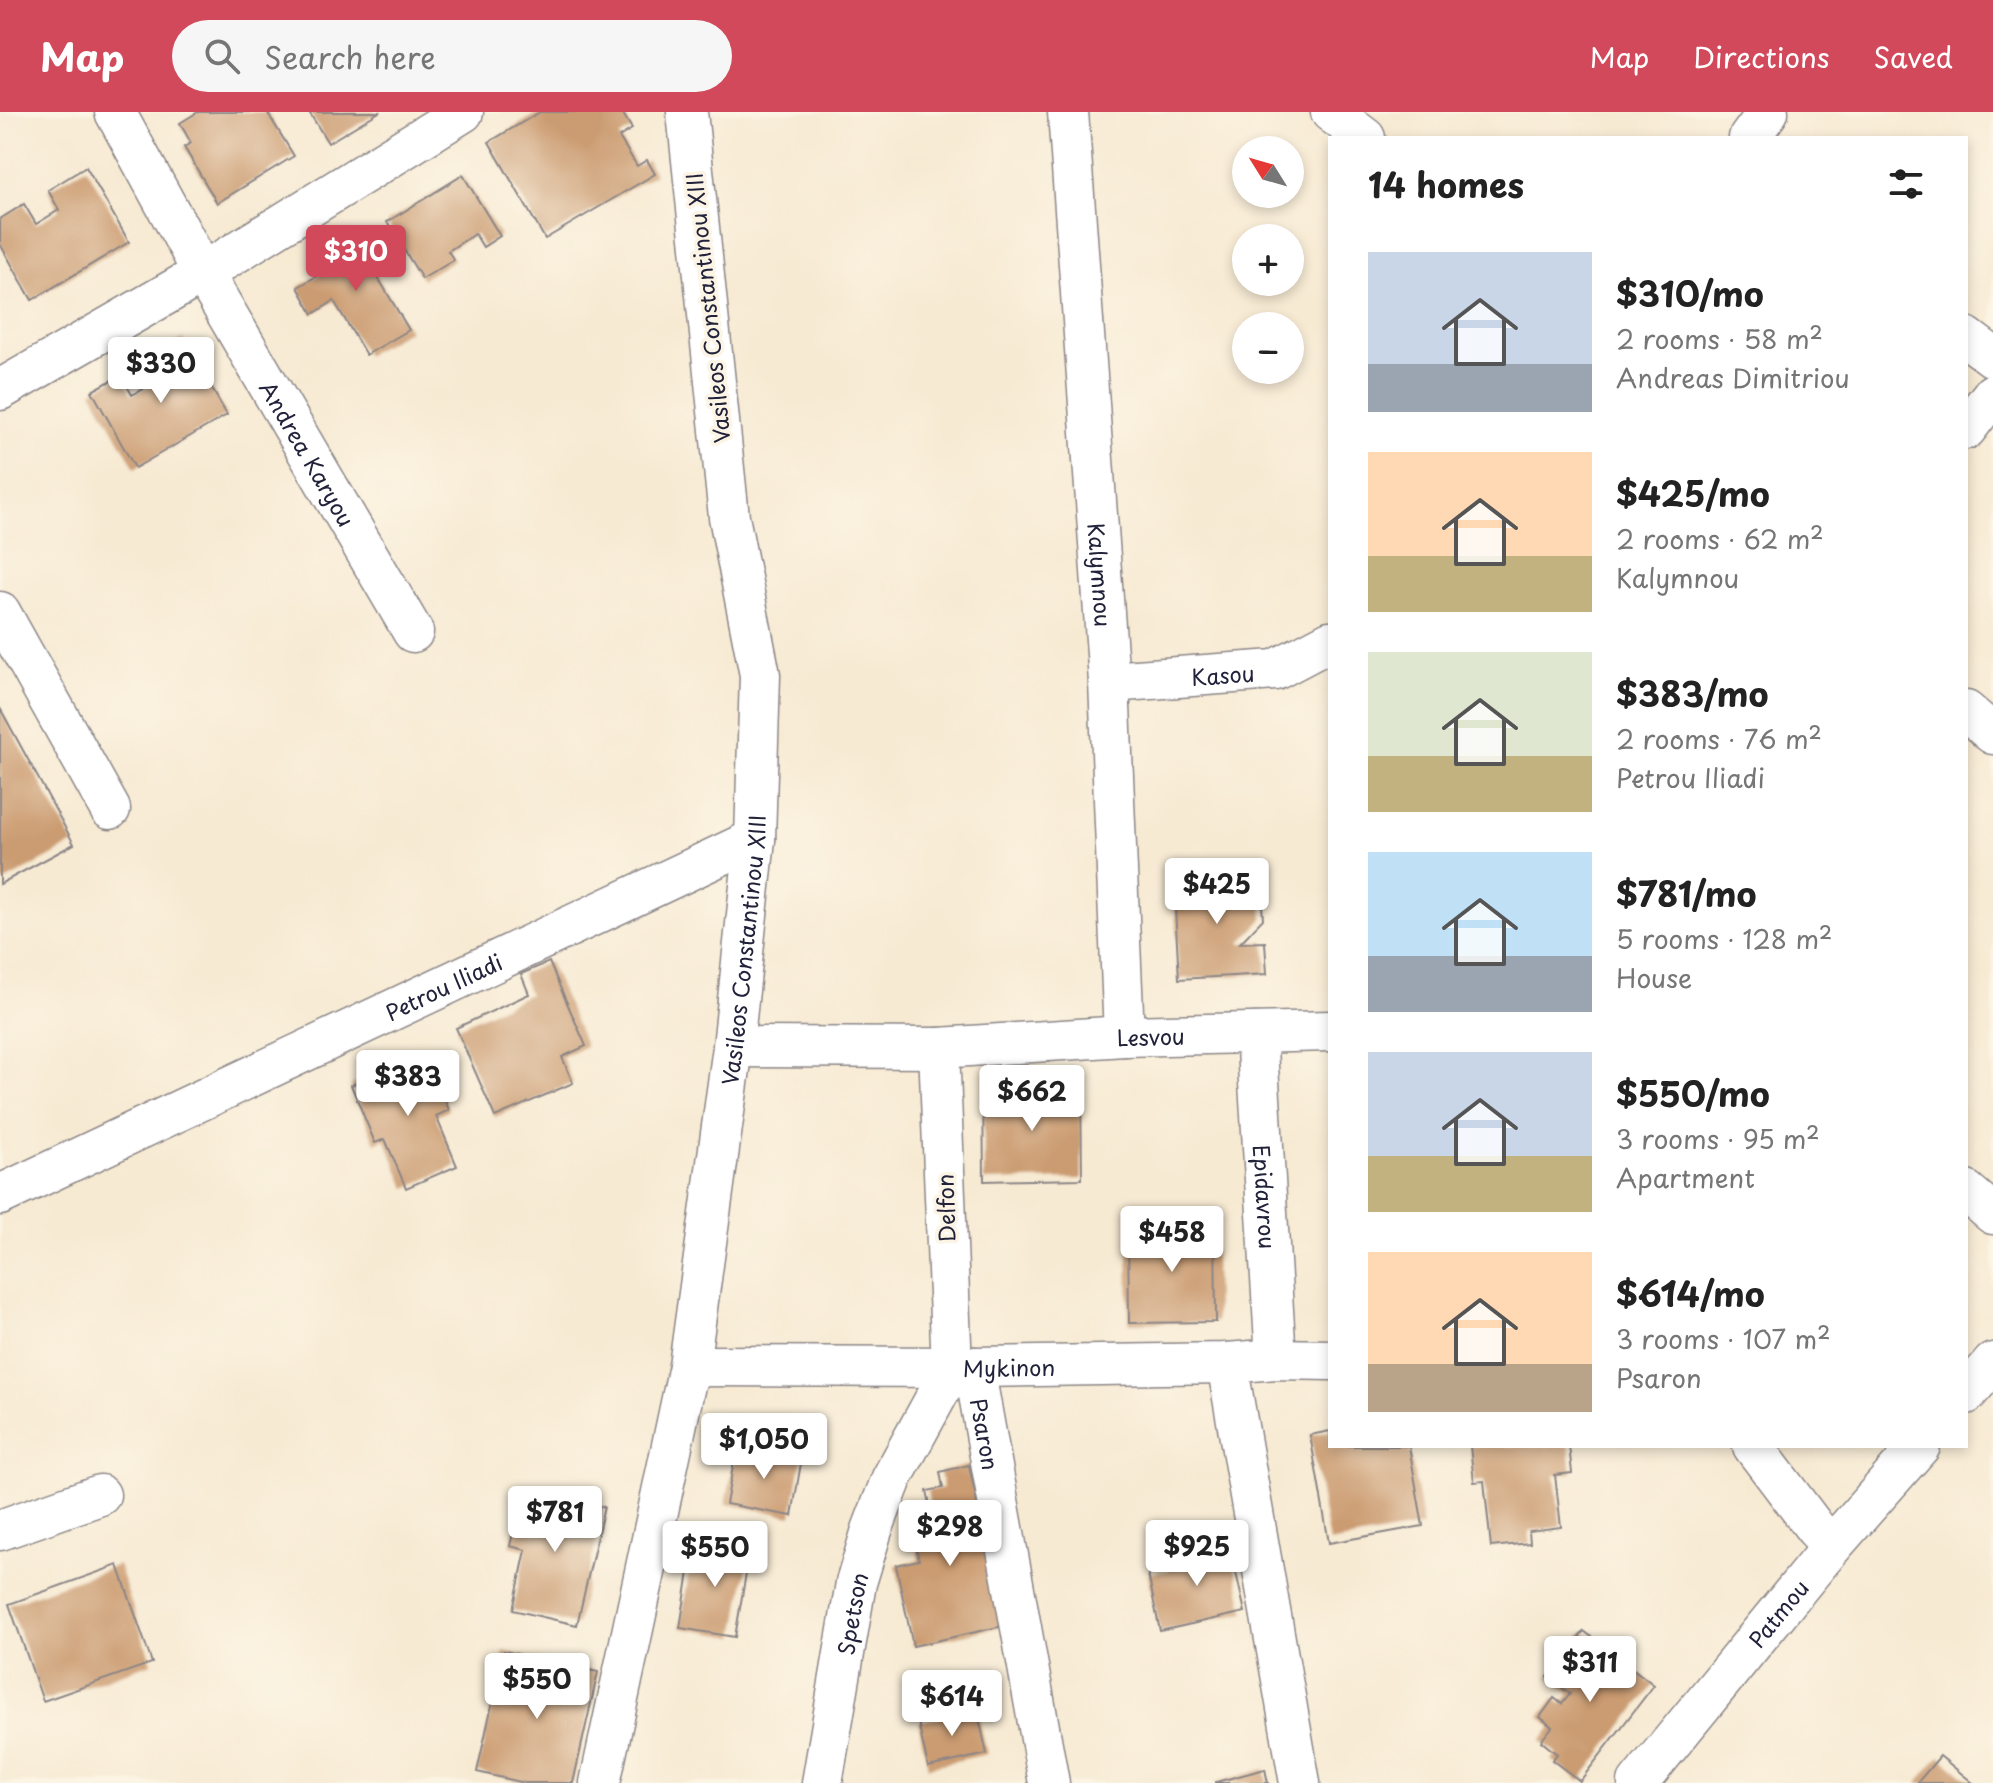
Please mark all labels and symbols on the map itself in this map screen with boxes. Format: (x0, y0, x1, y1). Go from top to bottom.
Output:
north arrow (1232, 136, 1304, 208)
street label: Vasileos Constantinou XIII (676, 171, 738, 445)
pin: $310 (309, 225, 403, 293)
pin: $330 (114, 337, 208, 405)
street label: Andrea Karyou (253, 374, 364, 532)
street label: Kalymnou (1081, 522, 1121, 628)
street label: Kasou (1190, 655, 1256, 693)
street label: Vasileos Constantinou XIII (711, 814, 772, 1087)
pin: $425 (1170, 858, 1264, 926)
street label: Petrou Iliadi (379, 944, 507, 1028)
street label: Lesvou (1115, 1018, 1185, 1053)
pin: $383 (361, 1050, 455, 1118)
pin: $662 (985, 1065, 1079, 1133)
street label: Epidavrou (1246, 1144, 1286, 1250)
street label: Delfon (927, 1173, 963, 1243)
pin: $458 (1125, 1206, 1219, 1274)
street label: Mykinon (963, 1349, 1055, 1384)
street label: Psaron (963, 1395, 1009, 1472)
pin: $1,050 (699, 1413, 829, 1481)
pin: $781 (508, 1486, 602, 1554)
pin: $298 (903, 1500, 997, 1568)
pin: $925 (1150, 1520, 1244, 1588)
pin: $550 (668, 1521, 762, 1589)
street label: Spetson (828, 1568, 875, 1657)
street label: Patmou (1739, 1572, 1815, 1654)
pin: $311 (1543, 1636, 1637, 1704)
pin: $550 (490, 1653, 584, 1721)
pin: $614 (905, 1670, 999, 1738)

